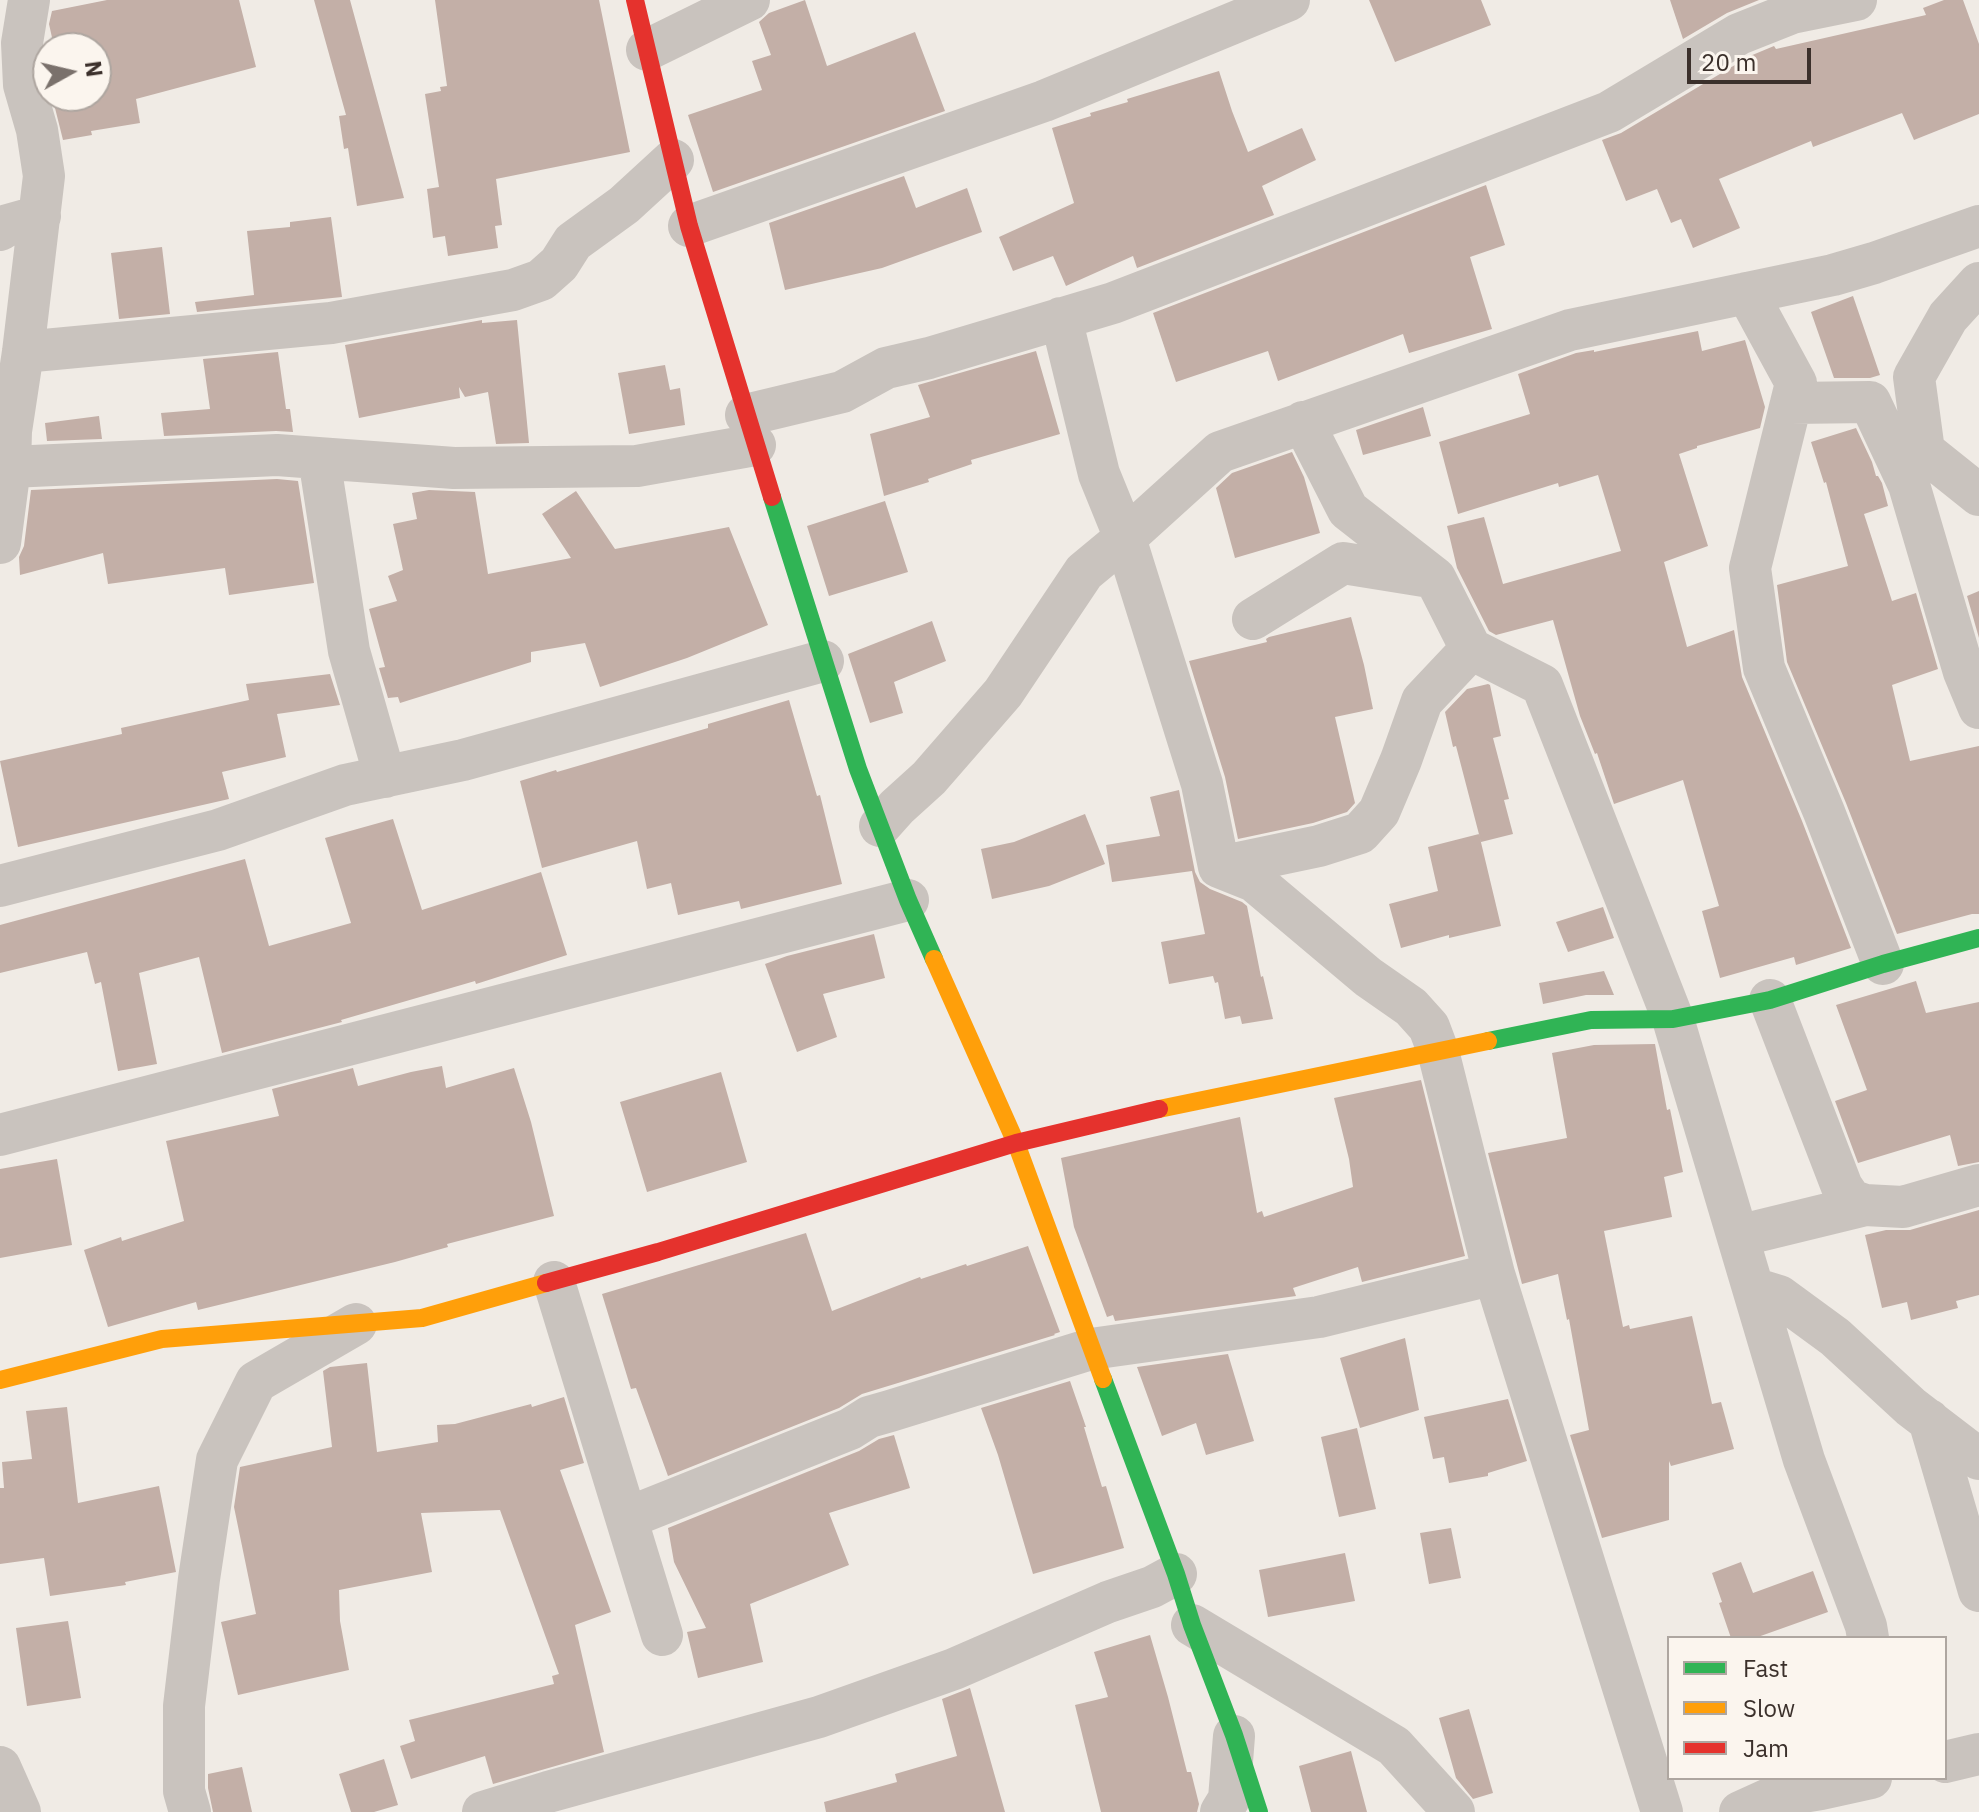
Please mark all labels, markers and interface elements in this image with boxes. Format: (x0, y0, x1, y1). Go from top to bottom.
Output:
north arrow (32, 32, 112, 112)
scale bar (1691, 32, 1815, 82)
text: 20 m (1701, 46, 1756, 78)
text: N (79, 59, 110, 79)
legend (1667, 1636, 1947, 1780)
text: Fast (1743, 1652, 1788, 1684)
text: Slow (1743, 1692, 1795, 1724)
text: Jam (1743, 1732, 1789, 1764)

